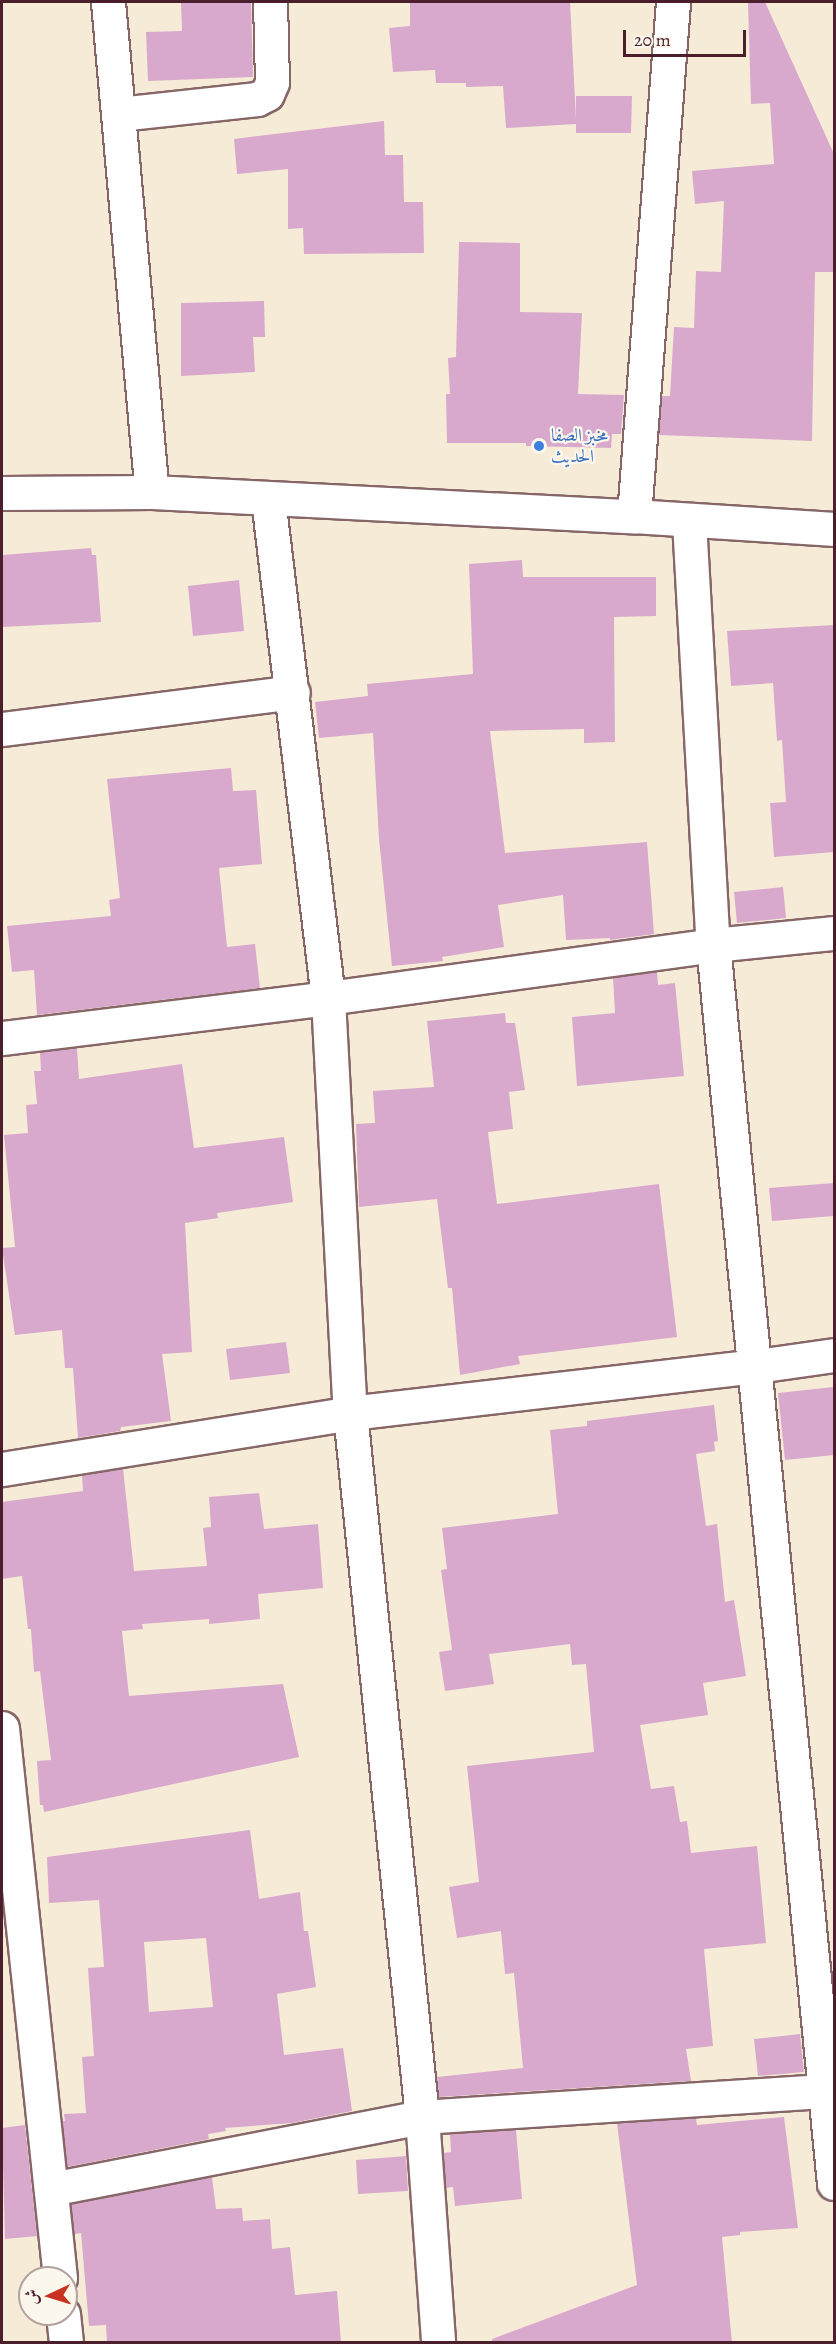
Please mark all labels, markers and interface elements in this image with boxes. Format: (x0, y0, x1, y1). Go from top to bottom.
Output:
scale bar (626, 18, 749, 56)
text: 20 m (634, 28, 671, 52)
place label: مخبز الصفا الحديث (551, 425, 608, 468)
marker: مخبز الصفا الحديث (532, 439, 546, 453)
north arrow (18, 2266, 78, 2326)
text: ش (21, 2288, 44, 2306)

